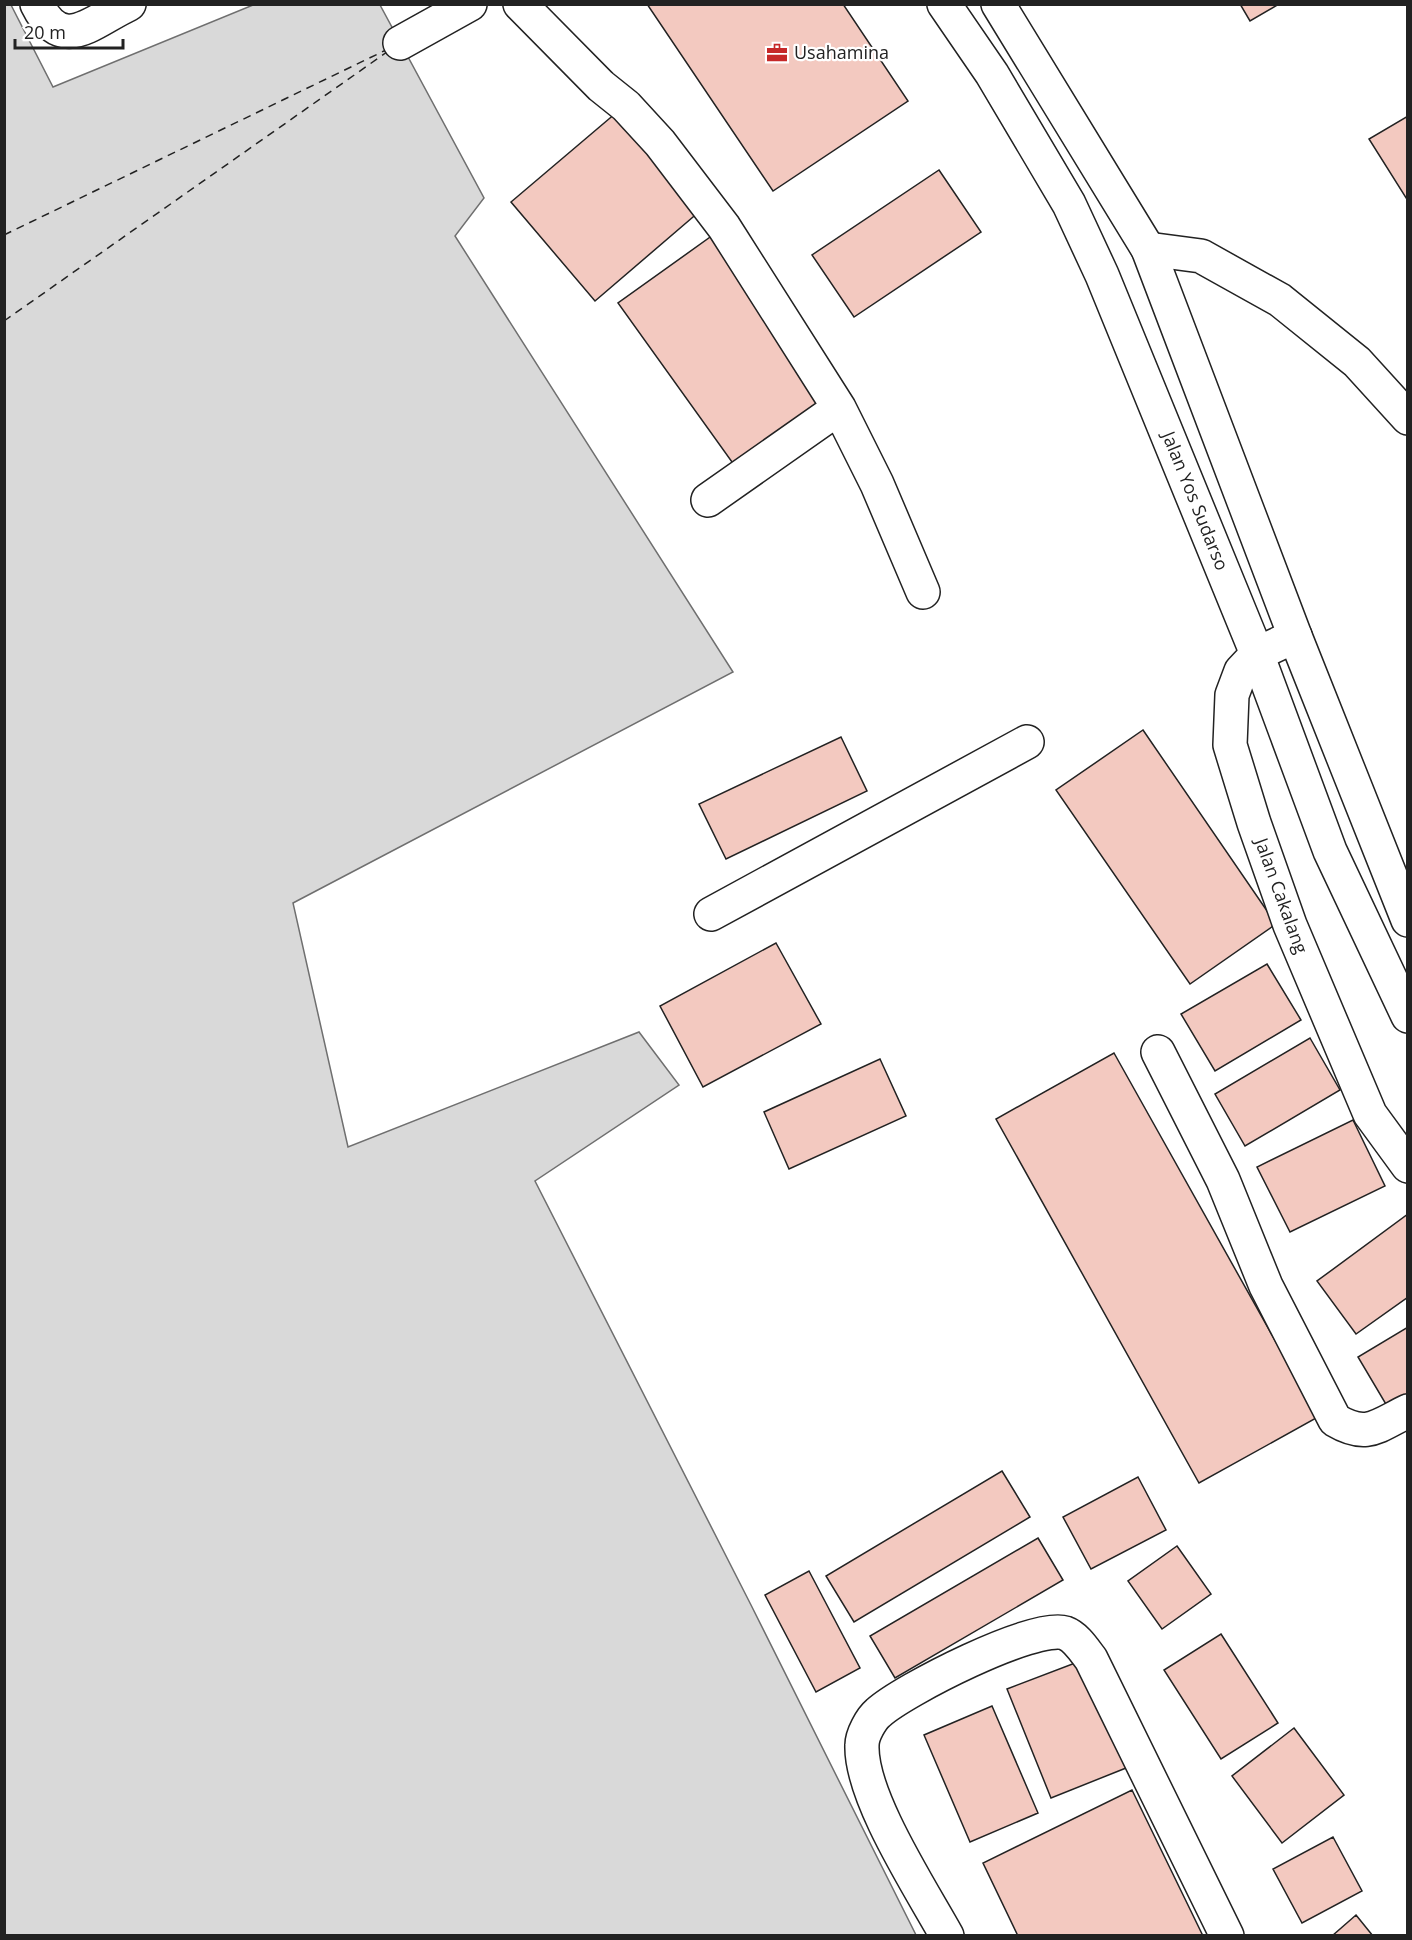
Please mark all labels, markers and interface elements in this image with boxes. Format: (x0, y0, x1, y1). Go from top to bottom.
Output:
scale bar (15, 12, 123, 50)
text: 20 m (24, 20, 66, 44)
place label: Usahamina (794, 40, 889, 64)
office icon: Usahamina (765, 41, 789, 65)
street label: Jalan Yos Sudarso (1156, 426, 1235, 574)
street label: Jalan Cakalang (1249, 833, 1314, 957)

